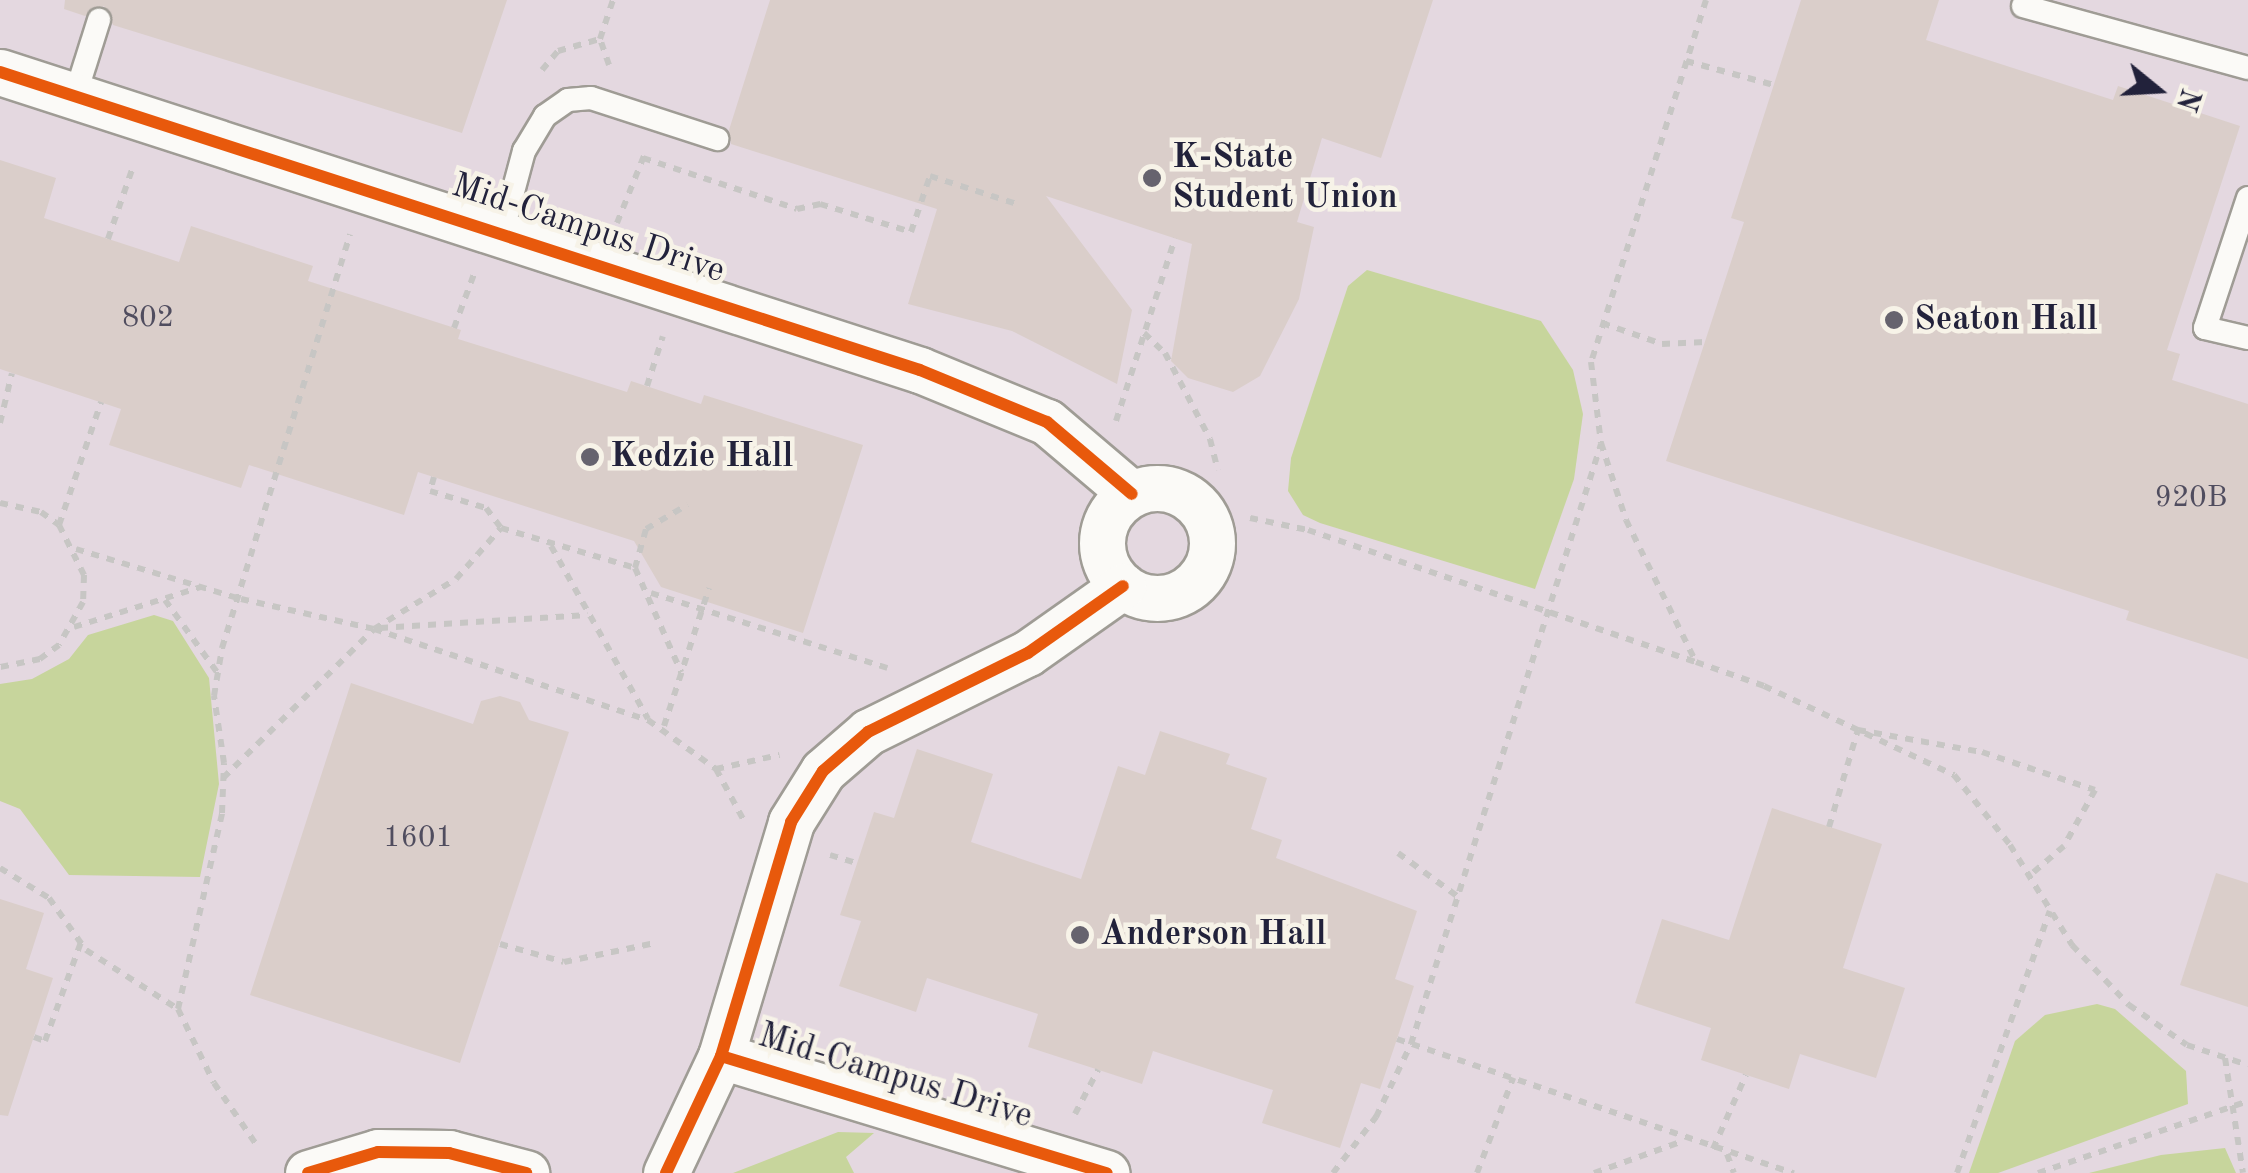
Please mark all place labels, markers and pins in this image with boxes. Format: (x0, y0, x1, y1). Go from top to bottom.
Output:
place label: K-State Student Union (1172, 137, 1398, 219)
marker: K-State Student Union (1141, 167, 1163, 189)
place label: Seaton Hall (1914, 299, 2098, 341)
marker: Seaton Hall (1883, 309, 1905, 331)
place label: Kedzie Hall (610, 436, 793, 478)
marker: Kedzie Hall (579, 446, 601, 468)
place label: Anderson Hall (1100, 914, 1327, 956)
marker: Anderson Hall (1069, 924, 1091, 946)

